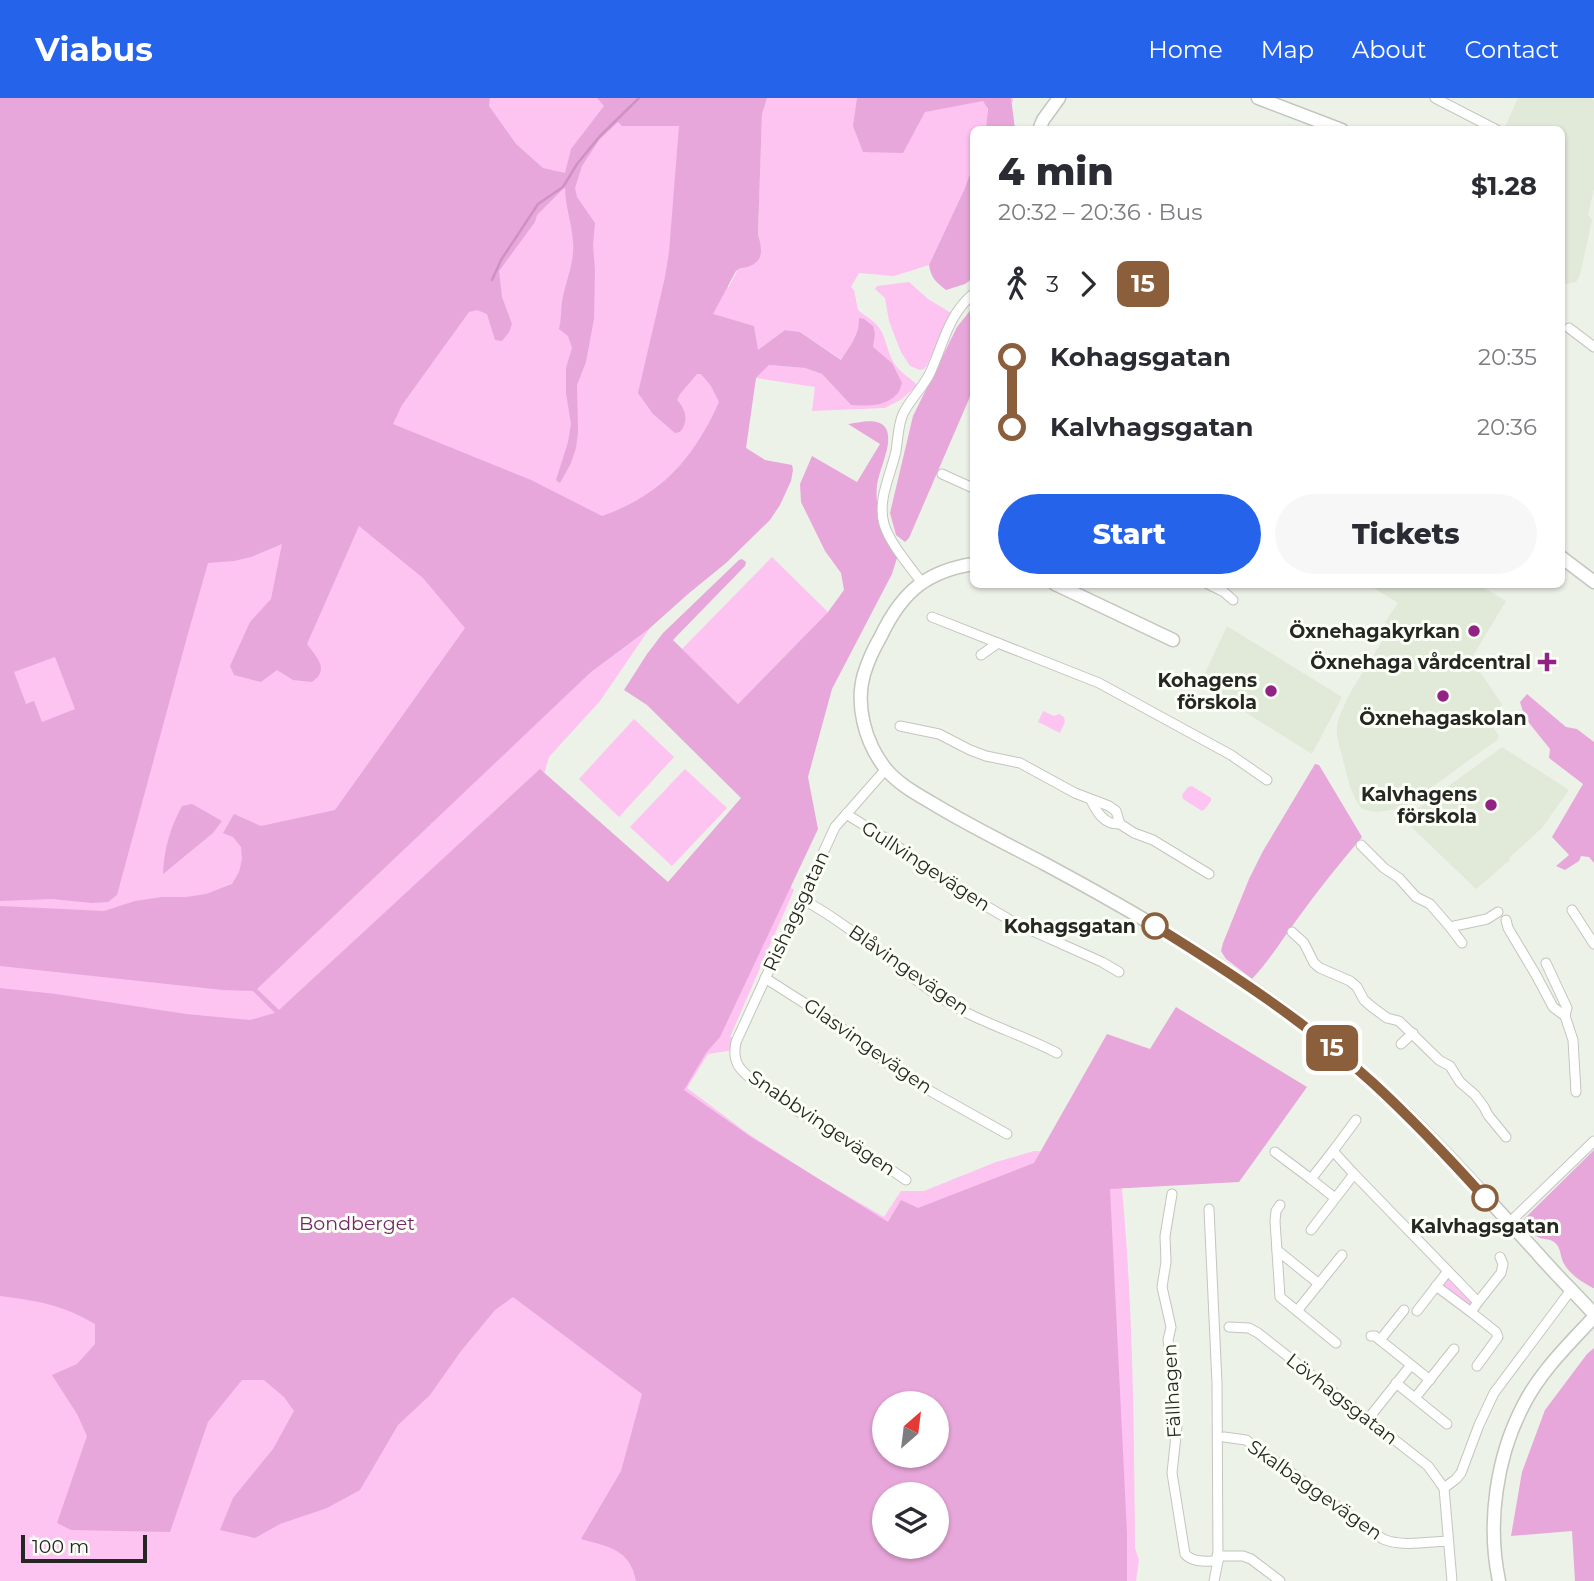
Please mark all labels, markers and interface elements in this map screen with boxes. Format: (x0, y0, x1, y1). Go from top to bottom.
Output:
text: Viabus (35, 29, 153, 69)
text: Home (1148, 35, 1223, 64)
text: Map (1261, 35, 1314, 64)
text: About (1352, 35, 1426, 64)
text: Contact (1464, 35, 1559, 64)
text: 4 min (998, 148, 1114, 195)
text: $1.28 (1471, 170, 1537, 202)
text: 20:32 – 20:36 · Bus (998, 198, 1203, 226)
icon: walk (998, 265, 1036, 303)
icon: forward (1069, 265, 1107, 303)
text: 15 (1131, 269, 1155, 298)
text: 3 (1046, 270, 1059, 298)
text: Kohagsgatan (1050, 341, 1231, 373)
text: 20:35 (1478, 343, 1537, 371)
text: Kalvhagsgatan (1050, 411, 1254, 443)
text: 20:36 (1477, 413, 1537, 441)
button: Start (998, 494, 1261, 574)
button: Tickets (1275, 494, 1537, 574)
place label: Öxnehagakyrkan (1289, 620, 1460, 643)
marker: Öxnehagakyrkan (1466, 623, 1482, 639)
place label: Öxnehaga vårdcentral (1310, 651, 1531, 674)
marker: Öxnehaga vårdcentral (1537, 652, 1557, 672)
place label: Kohagens förskola (1157, 669, 1257, 714)
marker: Kohagens förskola (1263, 683, 1279, 699)
marker: Öxnehagaskolan (1435, 688, 1451, 704)
place label: Öxnehagaskolan (1359, 707, 1527, 730)
place label: Kalvhagens förskola (1361, 783, 1477, 828)
marker: Kalvhagens förskola (1483, 797, 1499, 813)
street label: Gullvingevägen (857, 816, 995, 916)
street label: Rishagsgatan (758, 847, 834, 975)
marker: Kohagsgatan (1142, 913, 1168, 939)
place label: Kohagsgatan (1004, 915, 1136, 938)
street label: Blåvingevägen (844, 920, 974, 1020)
street label: Glasvingevägen (800, 993, 936, 1099)
line badge: 15 (1300, 1025, 1364, 1071)
text: 15 (1320, 1033, 1344, 1062)
street label: Snabbvingevägen (744, 1065, 900, 1181)
marker: Kalvhagsgatan (1472, 1185, 1498, 1211)
park label: Bondberget (299, 1212, 415, 1235)
place label: Kalvhagsgatan (1411, 1215, 1559, 1238)
street label: Fällhagen (1158, 1343, 1186, 1439)
street label: Lövhagsgatan (1282, 1348, 1402, 1450)
north arrow (872, 1391, 948, 1468)
map controls (872, 1391, 949, 1559)
street label: Skalbaggevägen (1243, 1435, 1387, 1545)
button: layers (872, 1482, 949, 1559)
scale bar (21, 1532, 147, 1564)
text: 100 m (32, 1535, 89, 1558)

